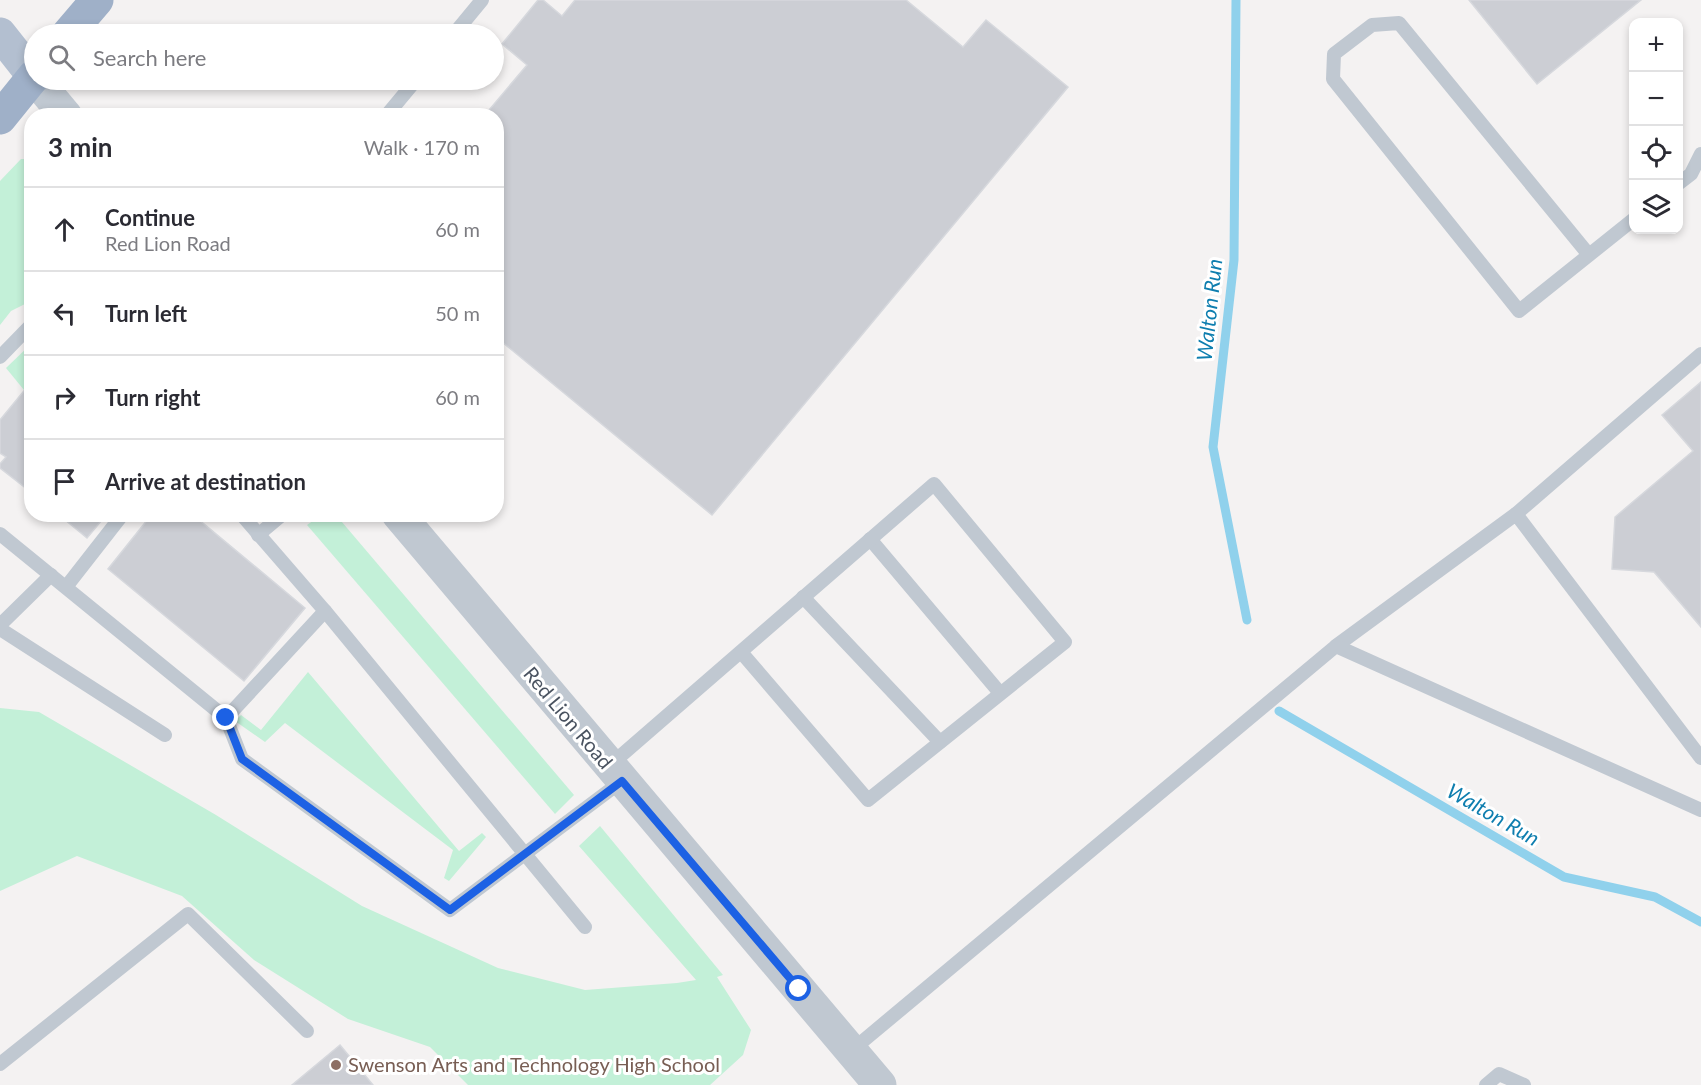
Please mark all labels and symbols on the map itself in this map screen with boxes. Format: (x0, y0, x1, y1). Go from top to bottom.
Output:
water label: Walton Run (1191, 257, 1226, 362)
street label: Red Lion Road (519, 661, 618, 773)
route end (212, 704, 238, 730)
water label: Walton Run (1443, 777, 1544, 850)
route start (785, 975, 811, 1001)
place label: Swenson Arts and Technology High School (348, 1052, 720, 1076)
marker: Swenson Arts and Technology High School (329, 1058, 343, 1072)

